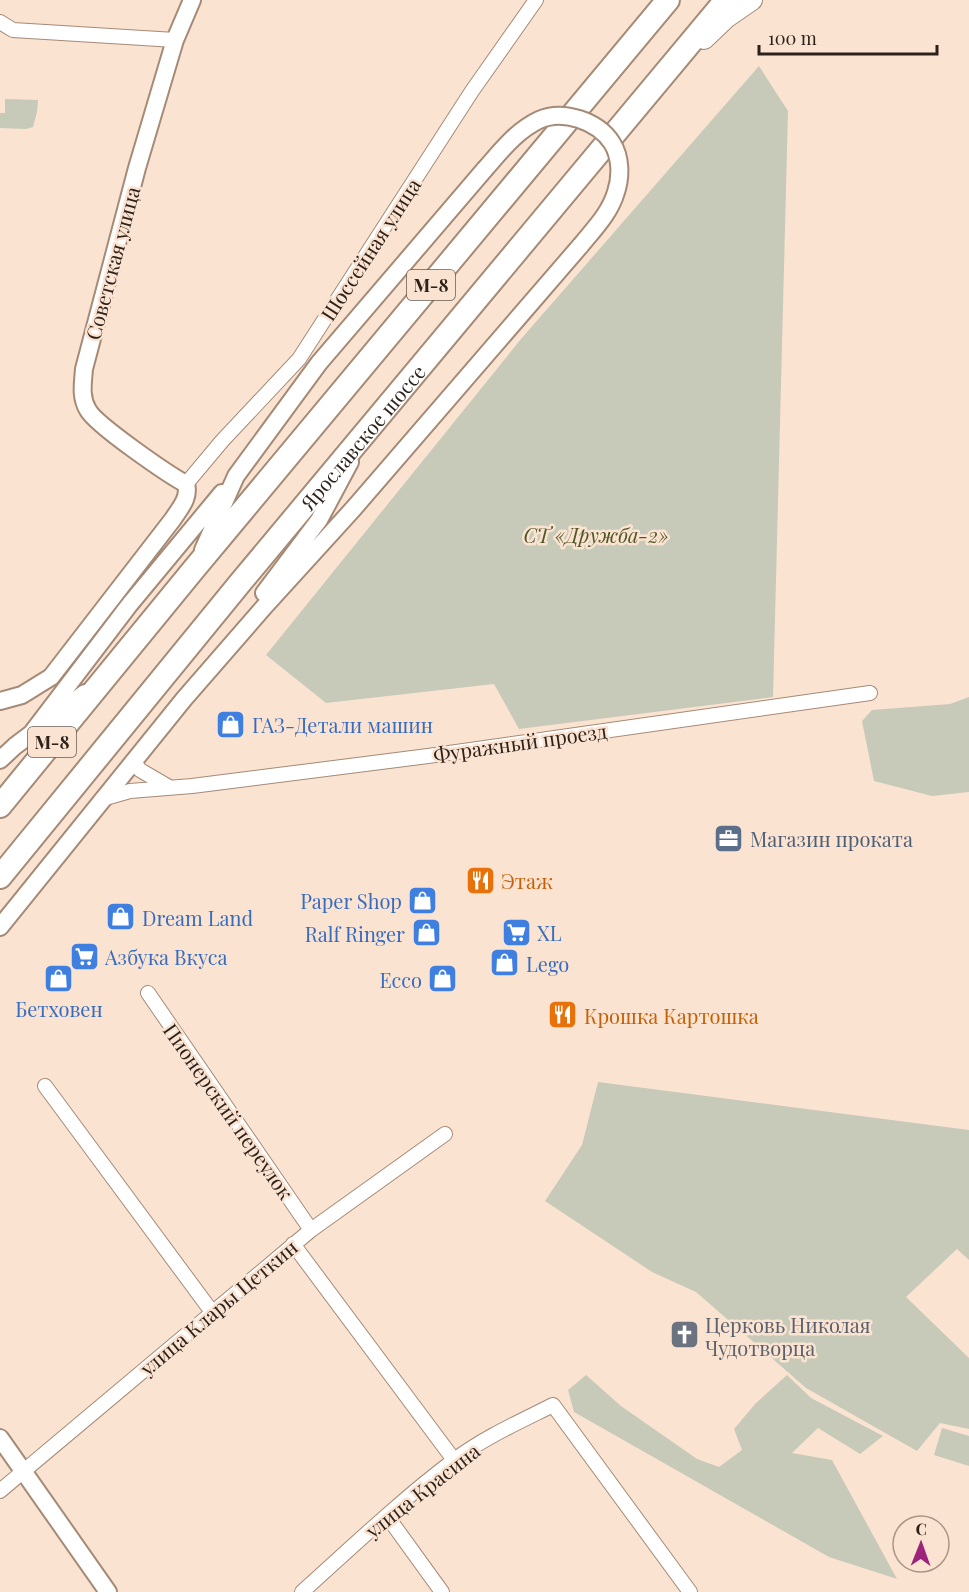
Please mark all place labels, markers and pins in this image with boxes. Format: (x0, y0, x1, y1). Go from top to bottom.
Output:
shop icon: ГАЗ-Детали машин (215, 708, 247, 740)
place label: ГАЗ-Детали машин (252, 711, 433, 738)
office icon: Магазин проката (713, 822, 745, 854)
place label: Магазин проката (750, 825, 913, 852)
restaurant icon: Этаж (464, 864, 496, 896)
place label: Этаж (501, 867, 553, 894)
shop icon: Paper Shop (407, 884, 439, 916)
place label: Paper Shop (300, 887, 402, 914)
shop icon: Dream Land (105, 901, 137, 933)
place label: Dream Land (142, 904, 253, 931)
supermarket icon: XL (500, 916, 532, 948)
shop icon: Ralf Ringer (410, 917, 442, 949)
place label: XL (537, 919, 562, 946)
place label: Ralf Ringer (305, 920, 405, 947)
supermarket icon: Азбука Вкуса (68, 940, 100, 972)
place label: Азбука Вкуса (104, 943, 227, 970)
shop icon: Lego (489, 947, 521, 979)
place label: Lego (526, 950, 569, 977)
shop icon: Бетховен (43, 962, 75, 994)
shop icon: Ecco (427, 963, 459, 995)
place label: Ecco (379, 966, 422, 993)
place label: Бетховен (15, 995, 103, 1022)
restaurant icon: Крошка Картошка (547, 999, 579, 1031)
place label: Крошка Картошка (584, 1002, 759, 1029)
place label: Церковь Николая Чудотворца (705, 1311, 871, 1361)
church icon: Церковь Николая Чудотворца (668, 1319, 700, 1351)

